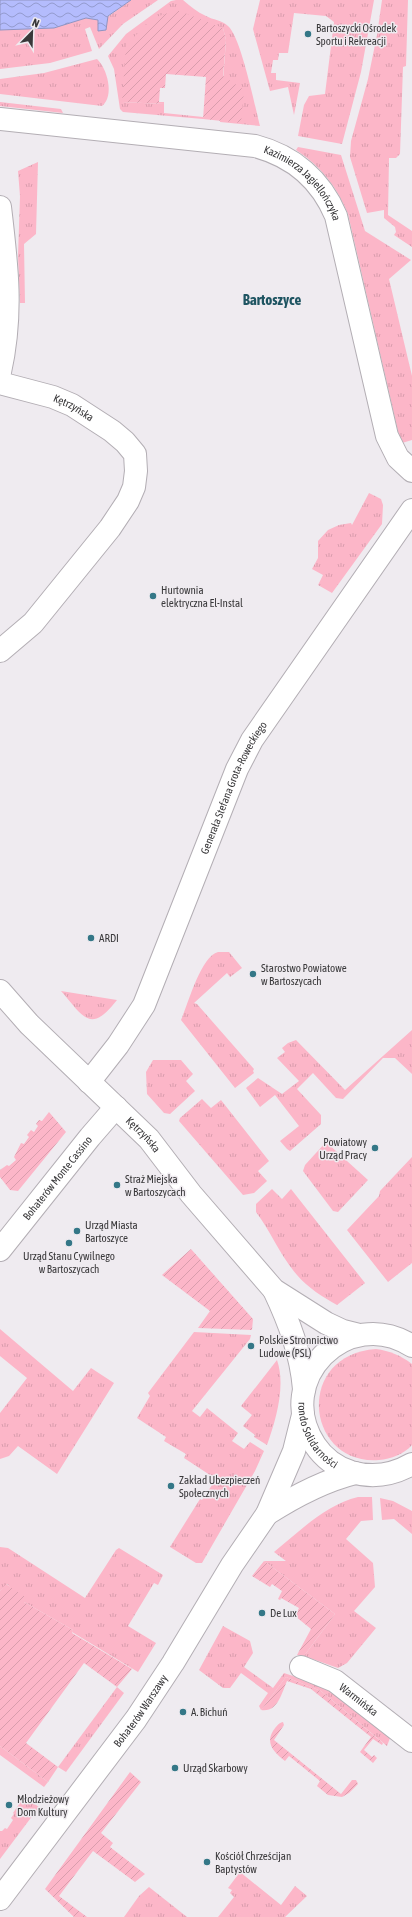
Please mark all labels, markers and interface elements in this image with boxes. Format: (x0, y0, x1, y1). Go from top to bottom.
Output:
north arrow (12, 12, 52, 52)
text: N (31, 16, 41, 30)
place label: Bartoszycki Ośrodek Sportu i Rekreacji (316, 22, 397, 47)
marker: Bartoszycki Ośrodek Sportu i Rekreacji (303, 29, 313, 39)
street label: Kazimierza Jagiellończyka (262, 143, 343, 222)
district label: Bartoszyce (243, 291, 302, 308)
street label: Kętrzyńska (52, 392, 96, 424)
place label: Hurtownia elektryczna El-Instal (161, 584, 243, 609)
marker: Hurtownia elektryczna El-Instal (148, 591, 158, 601)
street label: Generała Stefana Grota-Roweckiego (198, 719, 269, 856)
place label: ARDI (99, 932, 119, 944)
marker: ARDI (86, 933, 96, 943)
place label: Starostwo Powiatowe w Bartoszycach (261, 962, 347, 987)
marker: Starostwo Powiatowe w Bartoszycach (248, 969, 258, 979)
street label: Kętrzyńska (124, 1114, 163, 1155)
street label: Bohaterów Monte Cassino (20, 1134, 94, 1222)
place label: Powiatowy Urząd Pracy (319, 1136, 367, 1161)
marker: Powiatowy Urząd Pracy (370, 1143, 380, 1153)
place label: Straż Miejska w Bartoszycach (125, 1173, 186, 1198)
marker: Straż Miejska w Bartoszycach (112, 1180, 122, 1190)
place label: Urząd Miasta Bartoszyce (85, 1219, 138, 1244)
marker: Urząd Miasta Bartoszyce (72, 1226, 82, 1236)
marker: Urząd Stanu Cywilnego w Bartoszycach (64, 1238, 74, 1248)
place label: Urząd Stanu Cywilnego w Bartoszycach (23, 1250, 115, 1275)
place label: Polskie Stronnictwo Ludowe (PSL) (259, 1334, 338, 1359)
marker: Polskie Stronnictwo Ludowe (PSL) (246, 1341, 256, 1351)
street label: rondo Solidarności (296, 1402, 340, 1471)
place label: Zakład Ubezpieczeń Społecznych (179, 1474, 260, 1499)
marker: Zakład Ubezpieczeń Społecznych (166, 1481, 176, 1491)
place label: De Lux (270, 1607, 297, 1619)
marker: De Lux (257, 1608, 267, 1618)
street label: Bohaterów Warszawy (111, 1672, 170, 1749)
street label: Warmińska (337, 1681, 381, 1718)
place label: A. Bichuń (191, 1706, 228, 1718)
marker: A. Bichuń (178, 1707, 188, 1717)
place label: Urząd Skarbowy (183, 1762, 248, 1774)
marker: Urząd Skarbowy (170, 1763, 180, 1773)
place label: Młodzieżowy Dom Kultury (17, 1793, 70, 1818)
marker: Młodzieżowy Dom Kultury (4, 1800, 14, 1810)
place label: Kościół Chrześcijan Baptystów (215, 1850, 291, 1875)
marker: Kościół Chrześcijan Baptystów (202, 1857, 212, 1867)

